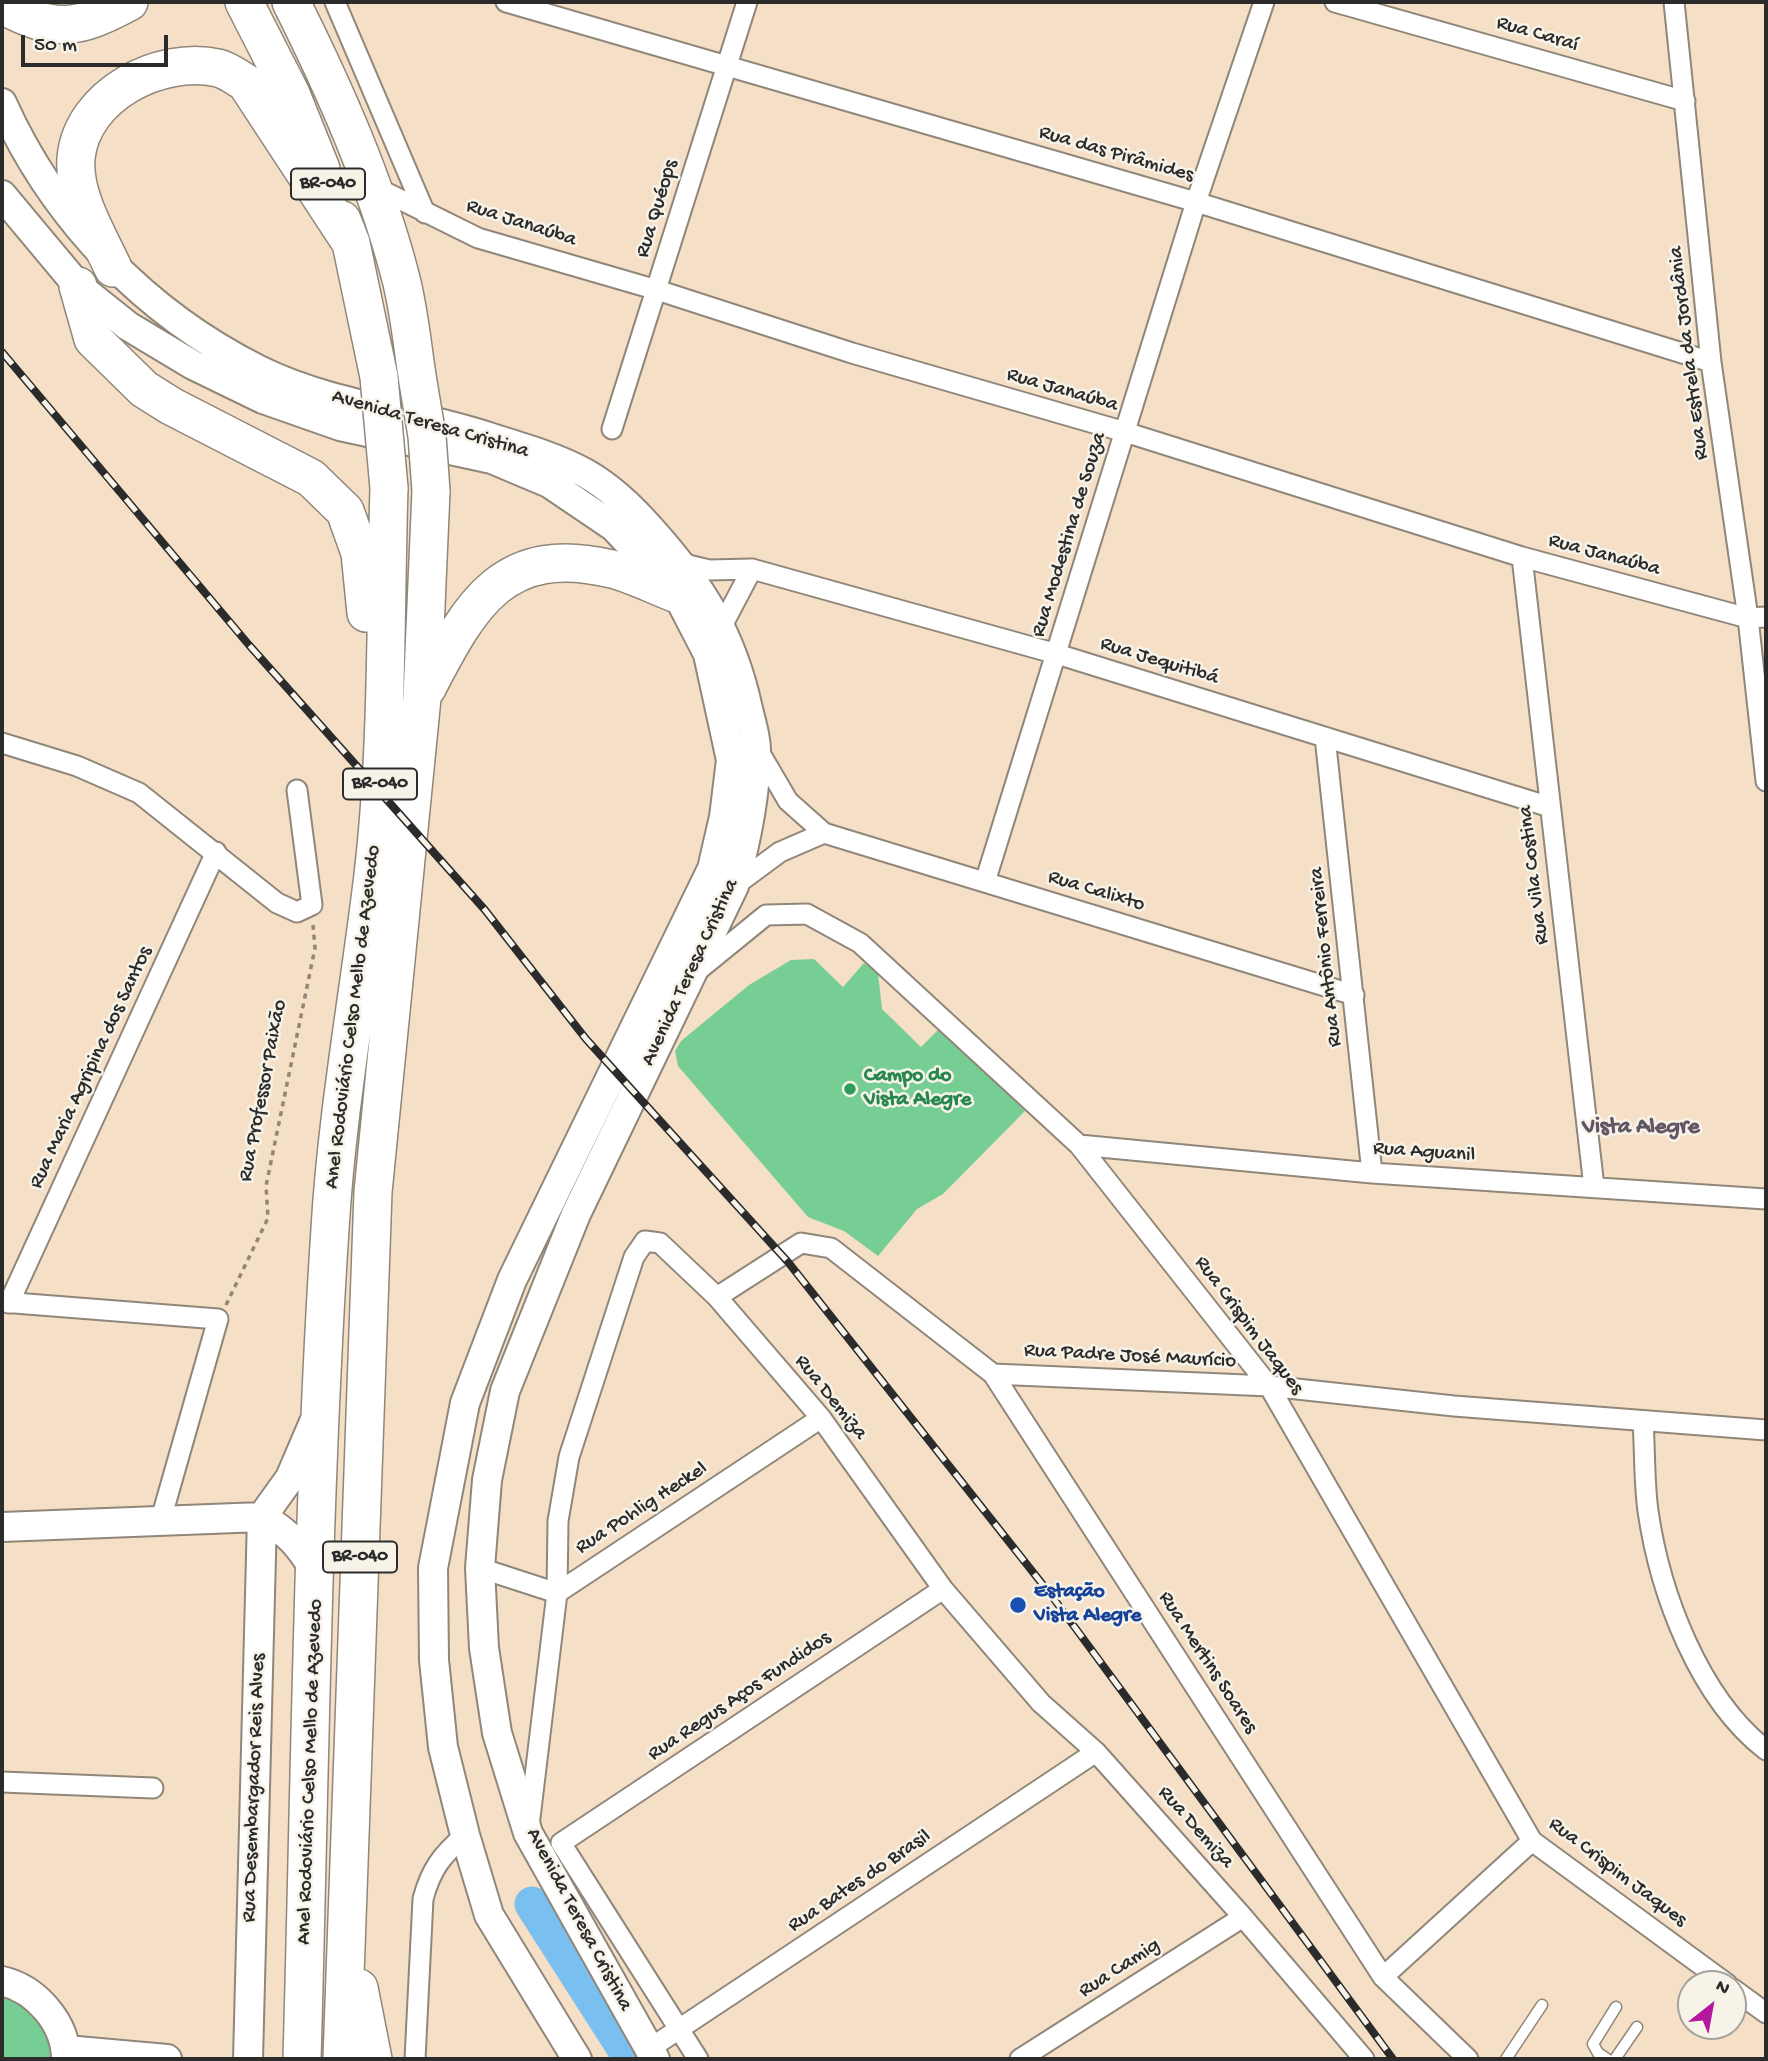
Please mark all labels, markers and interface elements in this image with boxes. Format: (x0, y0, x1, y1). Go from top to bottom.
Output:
street label: Rua Caraí (1493, 11, 1581, 59)
scale bar (24, 21, 172, 65)
text: 50 m (34, 34, 77, 59)
street label: Rua das Pirâmides (1036, 121, 1196, 189)
street label: Rua Quéops (631, 157, 685, 261)
road number: BR-040 (291, 168, 365, 200)
street label: Rua Janaúba (463, 194, 579, 254)
street label: Rua Estrela da Jordânia (1664, 245, 1716, 461)
street label: Rua Janaúba (1003, 363, 1121, 419)
street label: Avenida Teresa Cristina (329, 385, 531, 465)
street label: Rua Modestina de Souza (1027, 429, 1113, 641)
street label: Rua Janaúba (1545, 529, 1663, 583)
street label: Rua Jequitibá (1097, 632, 1221, 692)
road number: BR-040 (343, 768, 417, 800)
street label: Rua Vila Costina (1514, 804, 1556, 946)
street label: Anel Rodoviário Celso Mello de Azevedo (320, 844, 388, 1190)
street label: Rua Calixto (1044, 865, 1148, 919)
street label: Rua Antônio Ferreira (1305, 866, 1349, 1048)
street label: Avenida Teresa Cristina (637, 876, 745, 1070)
street label: Rua Maria Agripina dos Santos (25, 943, 159, 1193)
street label: Rua Professor Paixão (234, 998, 294, 1184)
place label: Campo do Vista Alegre (864, 1064, 971, 1114)
marker: Campo do Vista Alegre (842, 1081, 858, 1097)
district label: Vista Alegre (1582, 1114, 1700, 1142)
street label: Rua Aguanil (1372, 1137, 1476, 1169)
street label: Rua Crispim Jaques (1188, 1252, 1308, 1400)
street label: Rua Padre José Maurício (1023, 1339, 1237, 1375)
street label: Rua Demiza (788, 1350, 872, 1446)
street label: Rua Pohlig Heckel (571, 1457, 713, 1561)
road number: BR-040 (323, 1541, 397, 1572)
place label: Estação Vista Alegre (1034, 1580, 1141, 1630)
street label: Rua Mertins Soares (1152, 1587, 1262, 1739)
marker: Estação Vista Alegre (1008, 1595, 1028, 1615)
street label: Anel Rodoviário Celso Mello de Azevedo (292, 1599, 330, 1945)
street label: Rua Regus Aços Fundidos (644, 1626, 836, 1768)
street label: Rua Desembargador Reis Alves (238, 1653, 272, 1923)
street label: Rua Demiza (1151, 1782, 1239, 1874)
street label: Rua Crispim Jaques (1543, 1813, 1691, 1933)
street label: Avenida Teresa Cristina (519, 1824, 637, 2016)
street label: Rua Bates do Brasil (784, 1825, 936, 1939)
street label: Rua Camig (1075, 1933, 1165, 2005)
north arrow (1677, 1970, 1747, 2040)
text: N (1711, 1975, 1733, 2001)

